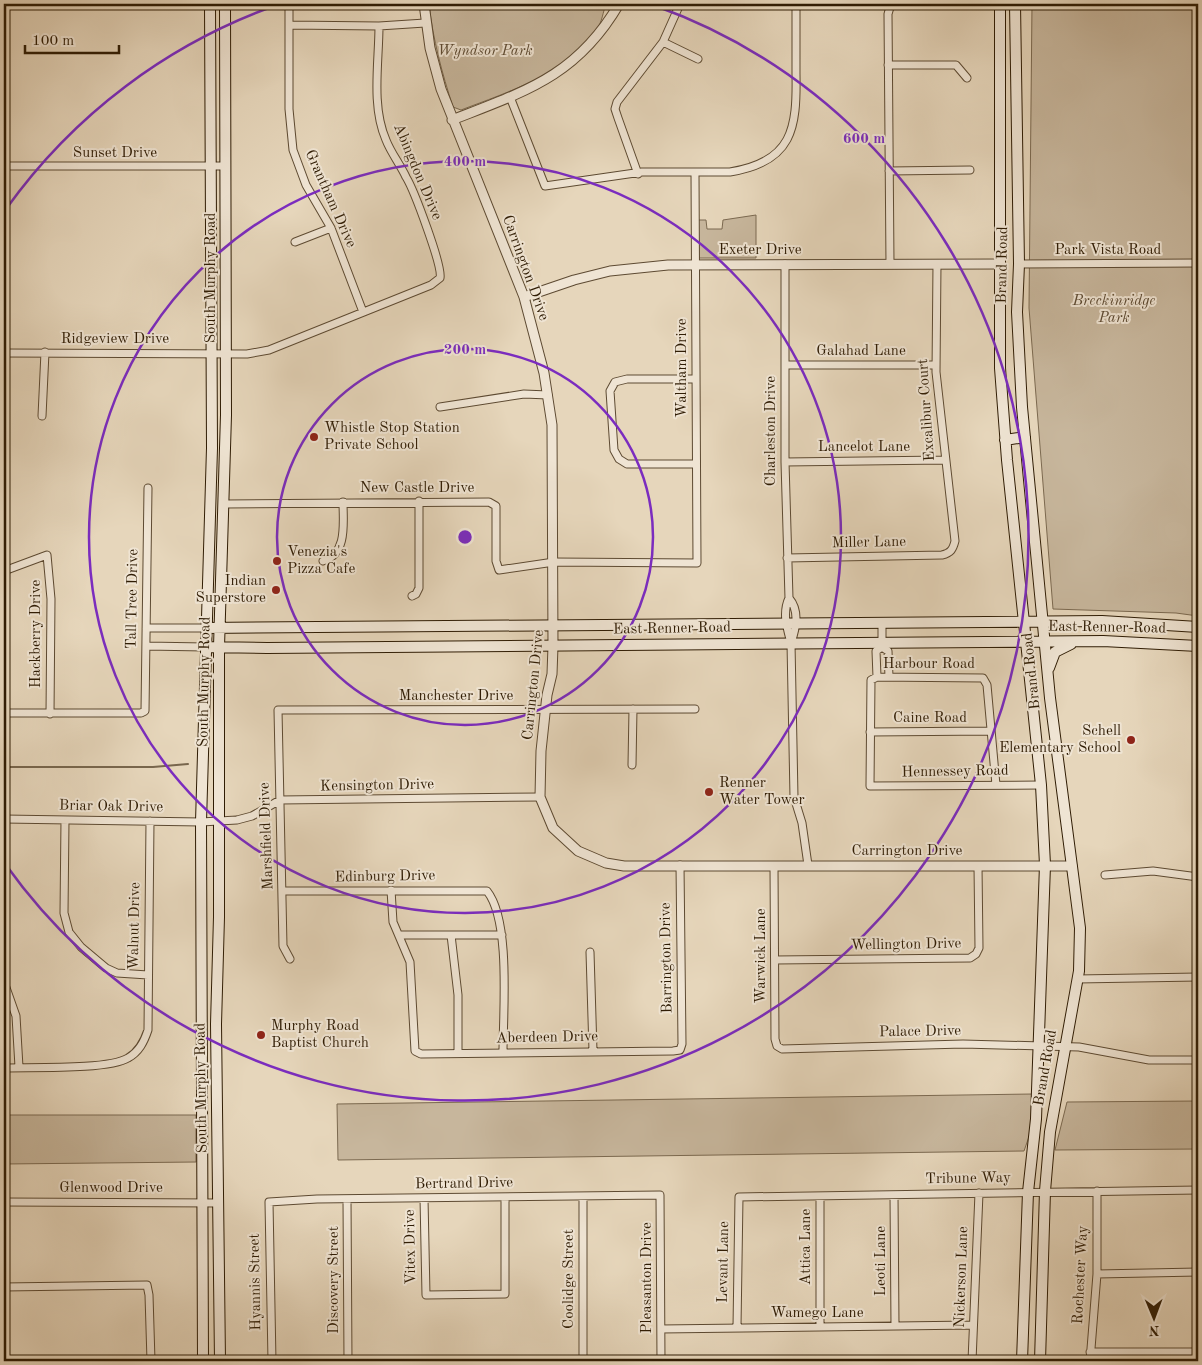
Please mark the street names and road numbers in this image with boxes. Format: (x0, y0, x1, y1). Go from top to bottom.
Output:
street label: Abingdon Drive (390, 122, 444, 222)
street label: Sunset Drive (73, 146, 157, 161)
street label: Grantham Drive (302, 148, 358, 250)
street label: South Murphy Road (204, 213, 219, 343)
street label: Carrington Drive (499, 213, 551, 323)
street label: Brand Road (995, 226, 1011, 304)
street label: Exeter Drive (718, 243, 802, 258)
street label: Park Vista Road (1055, 243, 1162, 258)
street label: Waltham Drive (675, 318, 690, 418)
street label: Ridgeview Drive (61, 332, 169, 347)
street label: Galahad Lane (816, 344, 906, 359)
street label: Excalibur Court (916, 358, 938, 462)
street label: Charleston Drive (764, 376, 779, 486)
street label: Lancelot Lane (818, 440, 910, 455)
street label: New Castle Drive (360, 481, 474, 496)
street label: Miller Lane (832, 535, 906, 551)
street label: Tall Tree Drive (125, 549, 141, 649)
street label: Hackberry Drive (29, 580, 44, 688)
street label: South Murphy Road (196, 616, 214, 747)
street label: East Renner Road (1048, 619, 1166, 637)
street label: East Renner Road (613, 620, 731, 638)
street label: Carrington Drive (521, 629, 547, 741)
street label: Brand Road (1020, 632, 1044, 710)
street label: Harbour Road (883, 657, 975, 672)
street label: Manchester Drive (399, 689, 513, 704)
street label: Caine Road (893, 711, 967, 726)
street label: Hennessey Road (901, 764, 1009, 780)
street label: Kensington Drive (320, 778, 434, 794)
street label: Marshfield Drive (258, 782, 276, 890)
street label: Briar Oak Drive (59, 799, 163, 815)
street label: Carrington Drive (851, 844, 963, 859)
street label: Edinburg Drive (335, 869, 435, 885)
street label: Walnut Drive (127, 882, 143, 970)
street label: Barrington Drive (659, 902, 675, 1014)
street label: Warwick Lane (754, 908, 769, 1004)
street label: Wellington Drive (850, 937, 962, 953)
street label: South Murphy Road (193, 1022, 211, 1153)
street label: Palace Drive (879, 1024, 961, 1040)
street label: Brand Road (1032, 1028, 1060, 1107)
street label: Aberdeen Drive (496, 1030, 598, 1046)
street label: Tribune Way (925, 1171, 1011, 1187)
street label: Bertrand Drive (415, 1176, 513, 1192)
street label: Glenwood Drive (59, 1181, 163, 1196)
street label: Vitex Drive (403, 1209, 419, 1285)
street label: Attica Lane (799, 1209, 814, 1285)
street label: Levant Lane (716, 1221, 732, 1303)
street label: Pleasanton Drive (640, 1222, 655, 1334)
street label: Rochester Way (1071, 1225, 1091, 1325)
street label: Discovery Street (327, 1226, 342, 1334)
street label: Leoti Lane (874, 1226, 889, 1296)
street label: Nickerson Lane (953, 1226, 971, 1328)
street label: Coolidge Street (562, 1229, 577, 1329)
street label: Hyannis Street (248, 1233, 264, 1331)
street label: Wamego Lane (770, 1306, 864, 1321)

